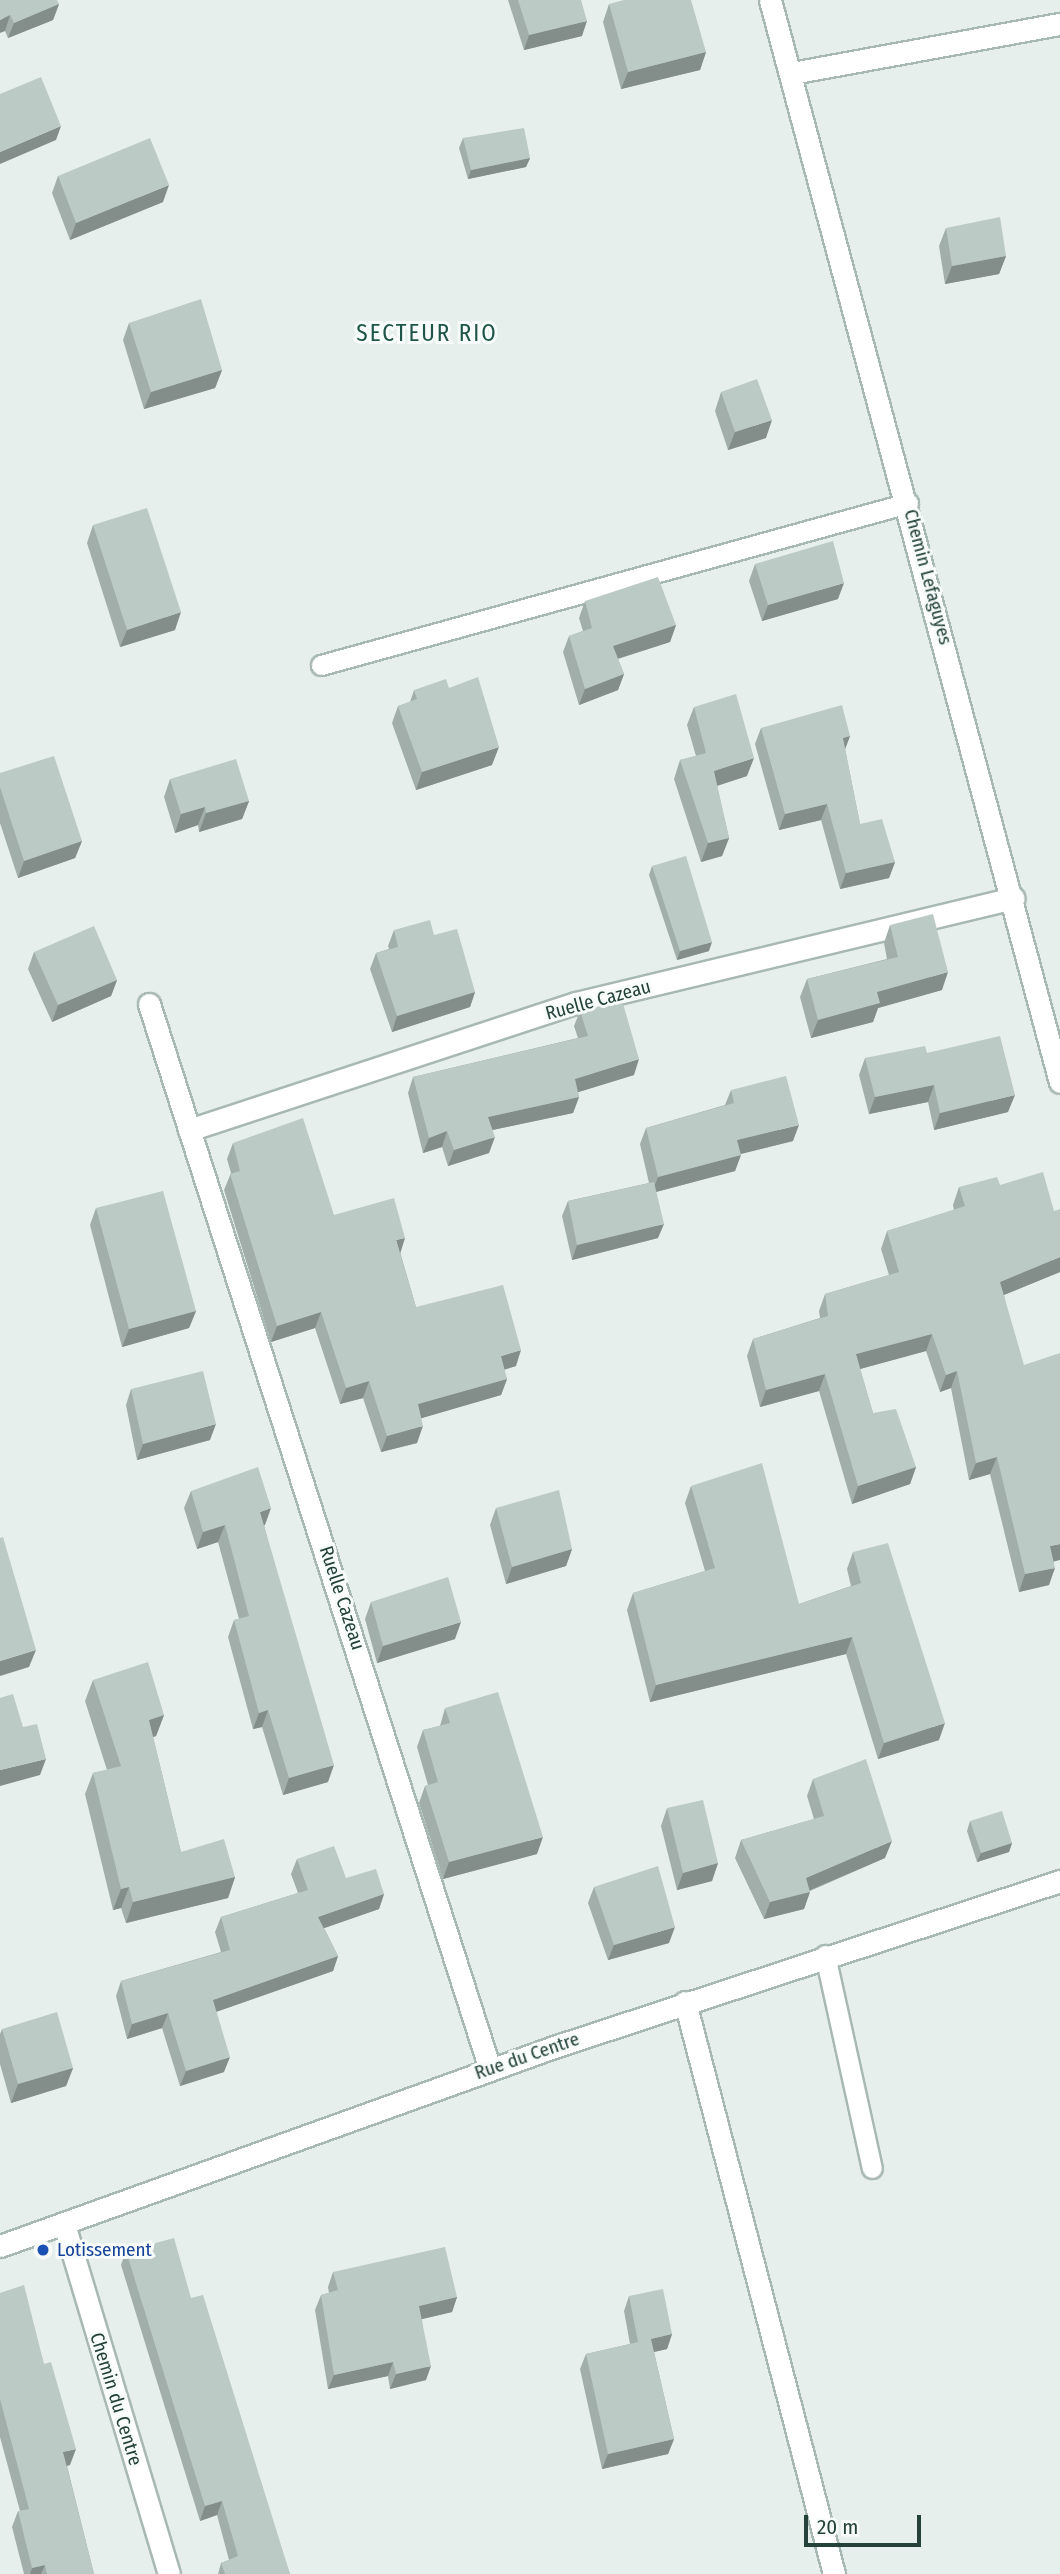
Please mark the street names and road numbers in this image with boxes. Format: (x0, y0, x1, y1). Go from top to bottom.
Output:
street label: Chemin Lefaguyes (899, 507, 957, 647)
street label: Ruelle Cazeau (543, 975, 653, 1025)
street label: Ruelle Cazeau (314, 1543, 370, 1653)
street label: Rue du Centre (472, 2027, 582, 2085)
street label: Chemin du Centre (85, 2330, 147, 2468)

